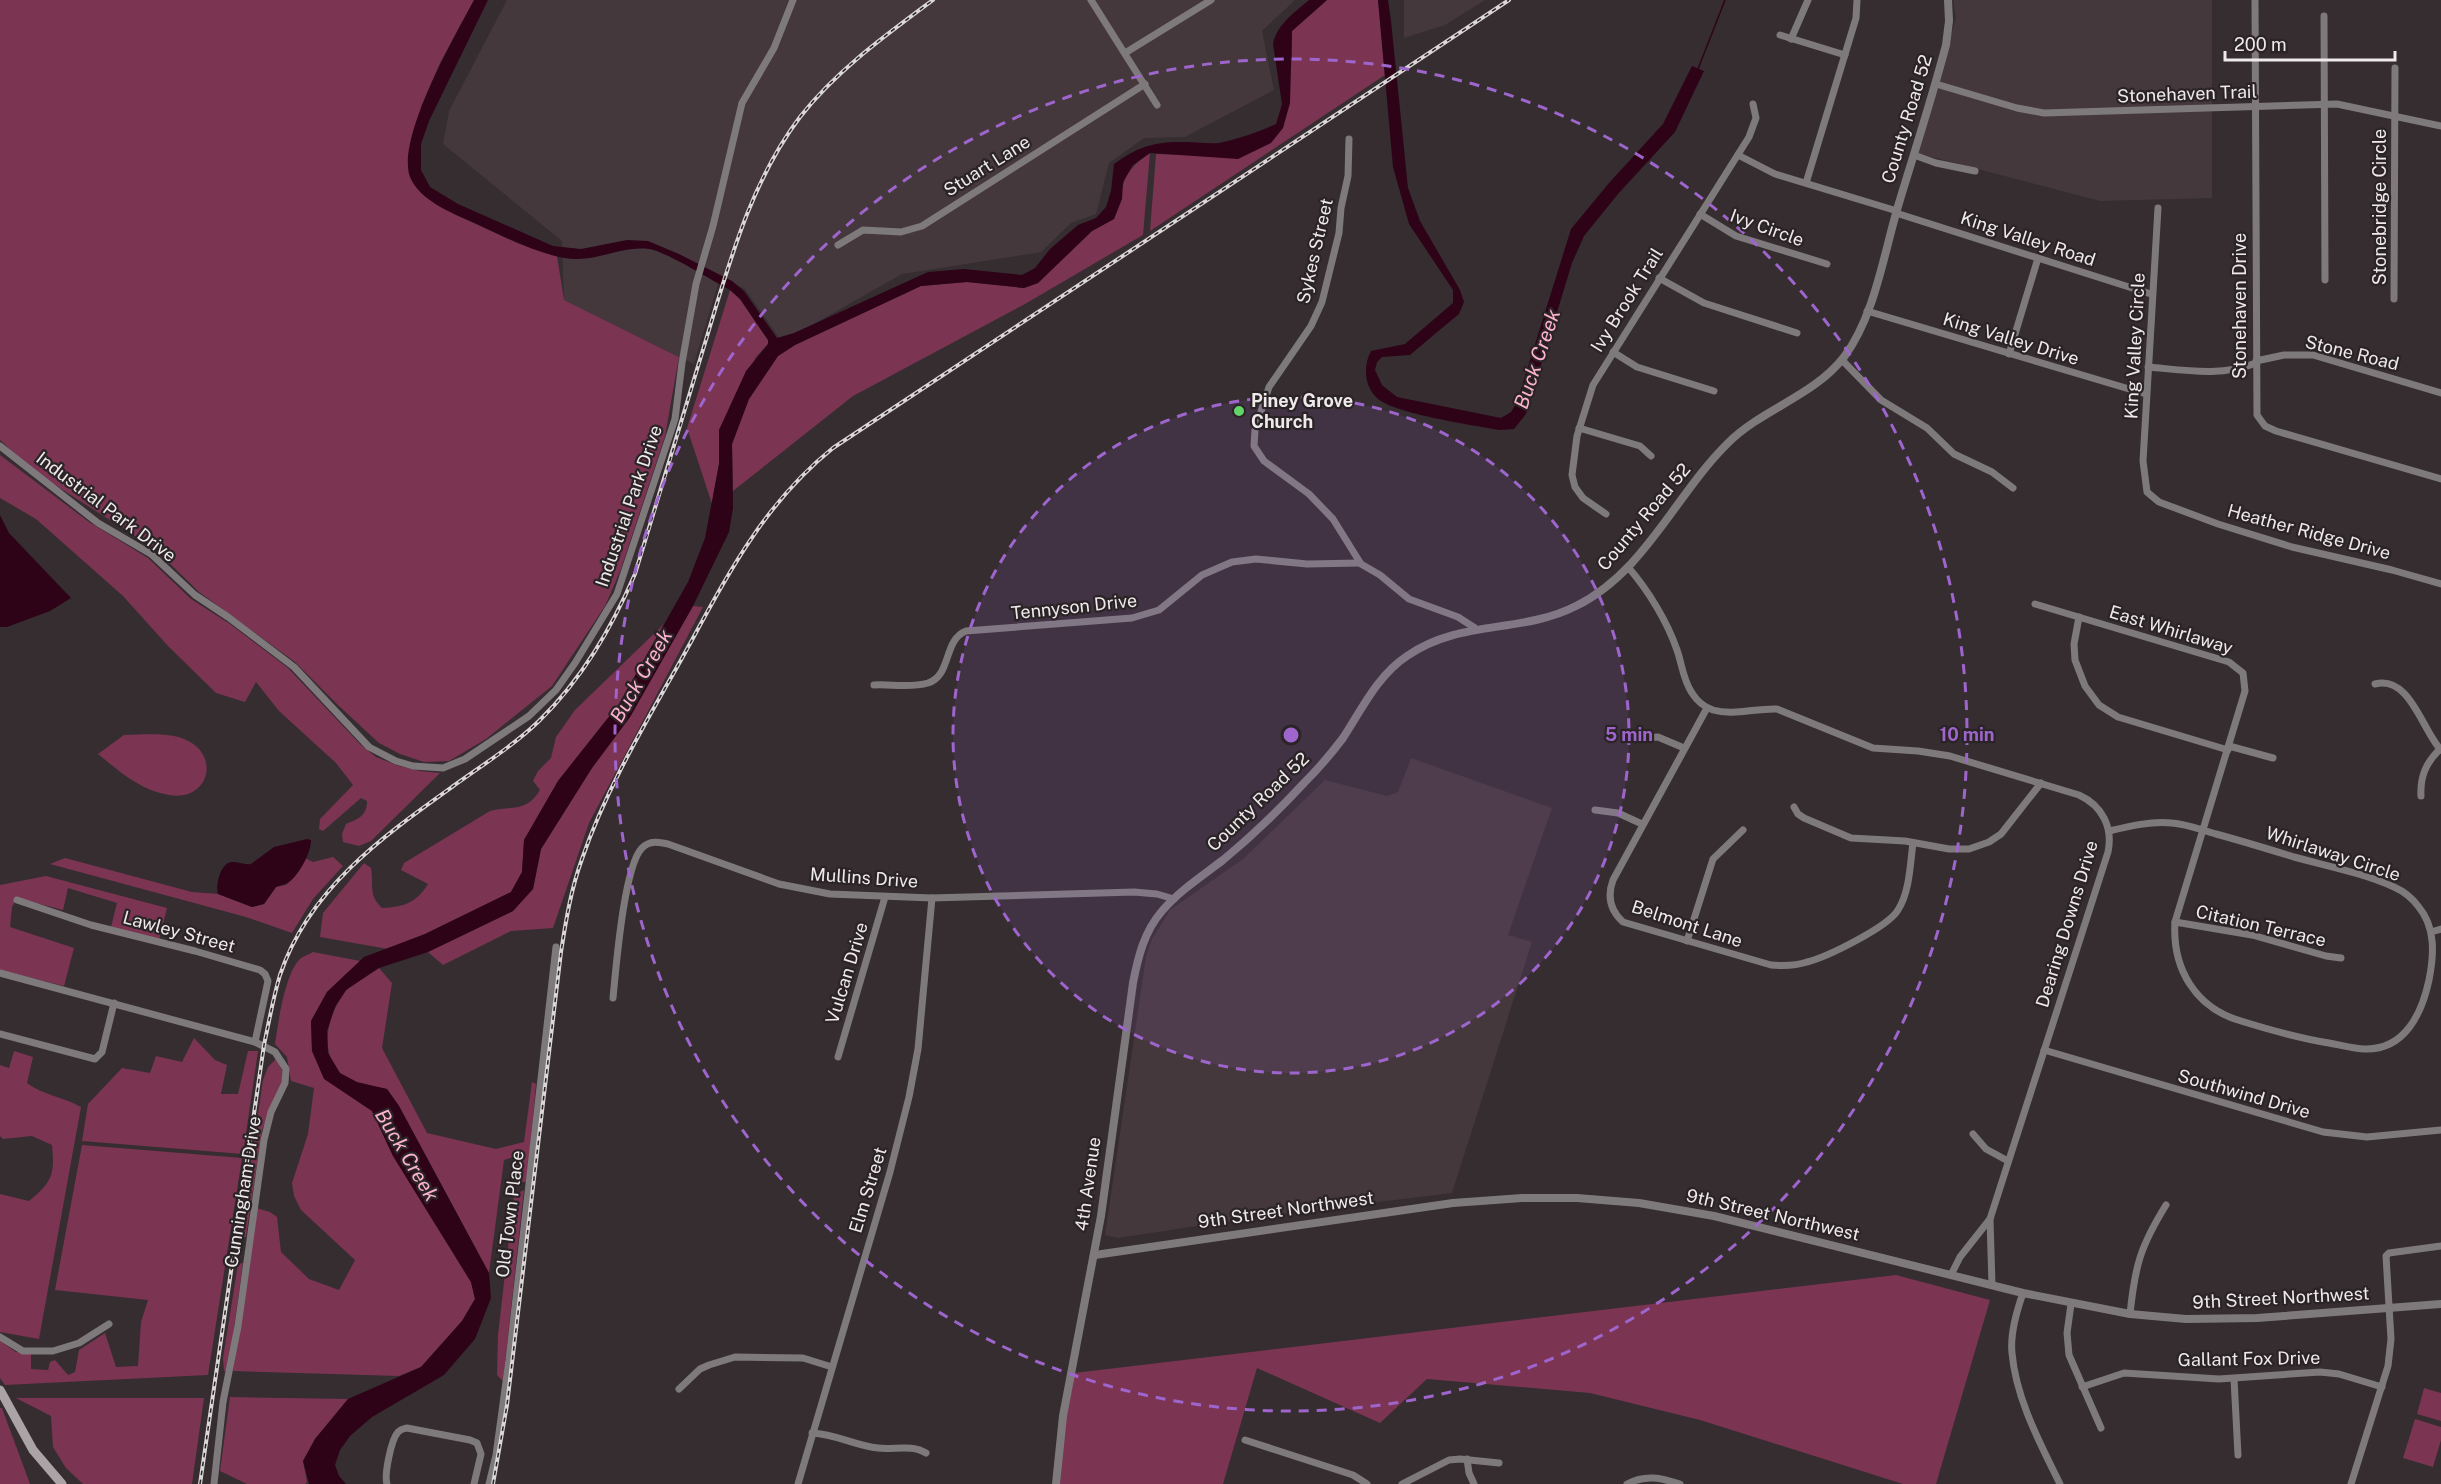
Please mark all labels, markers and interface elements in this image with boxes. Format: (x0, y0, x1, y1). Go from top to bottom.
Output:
scale bar (2225, 24, 2394, 62)
text: 200 m (2234, 34, 2287, 55)
street label: County Road 52 (1877, 52, 1936, 186)
street label: Stonehaven Trail (2117, 81, 2257, 106)
street label: Stonebridge Circle (2369, 129, 2390, 285)
street label: Stuart Lane (940, 131, 1034, 200)
street label: Sykes Street (1292, 196, 1337, 306)
street label: Ivy Circle (1727, 204, 1807, 251)
street label: King Valley Road (1958, 207, 2098, 270)
street label: Stonehaven Drive (2229, 233, 2250, 379)
street label: Ivy Brook Trail (1586, 244, 1667, 356)
street label: King Valley Circle (2120, 272, 2149, 420)
water label: Buck Creek (1509, 306, 1565, 412)
street label: King Valley Drive (1941, 308, 2082, 369)
street label: Stone Road (2303, 331, 2401, 374)
place label: Piney Grove Church (1251, 390, 1353, 432)
marker: Piney Grove Church (1232, 404, 1246, 418)
street label: Industrial Park Drive (591, 422, 666, 589)
street label: Industrial Park Drive (32, 447, 180, 566)
street label: County Road 52 (1593, 459, 1695, 574)
street label: Heather Ridge Drive (2225, 500, 2393, 563)
street label: Tennyson Drive (1010, 589, 1138, 624)
street label: East Whirlaway (2107, 601, 2236, 658)
water label: Buck Creek (605, 625, 677, 727)
text: 5 min (1605, 724, 1653, 745)
text: 10 min (1939, 724, 1995, 745)
centre of rings (1281, 725, 1301, 745)
street label: County Road 52 (1202, 748, 1313, 855)
street label: Whirlaway Circle (2263, 822, 2403, 885)
street label: Dearing Downs Drive (2031, 838, 2102, 1010)
street label: Mullins Drive (809, 863, 919, 892)
street label: Belmont Lane (1629, 896, 1745, 951)
street label: Citation Terrace (2194, 900, 2328, 951)
street label: Lawley Street (121, 906, 238, 957)
street label: Vulcan Drive (821, 920, 872, 1026)
street label: Southwind Drive (2175, 1065, 2313, 1122)
water label: Buck Creek (370, 1104, 444, 1206)
street label: Cunningham Drive (220, 1115, 265, 1269)
street label: 4th Avenue (1071, 1135, 1105, 1232)
street label: Elm Street (844, 1144, 891, 1235)
street label: Old Town Place (491, 1149, 528, 1279)
street label: 9th Street Northwest (1684, 1184, 1862, 1245)
street label: 9th Street Northwest (1197, 1187, 1375, 1232)
street label: 9th Street Northwest (2192, 1282, 2370, 1313)
street label: Gallant Fox Drive (2178, 1347, 2320, 1370)

